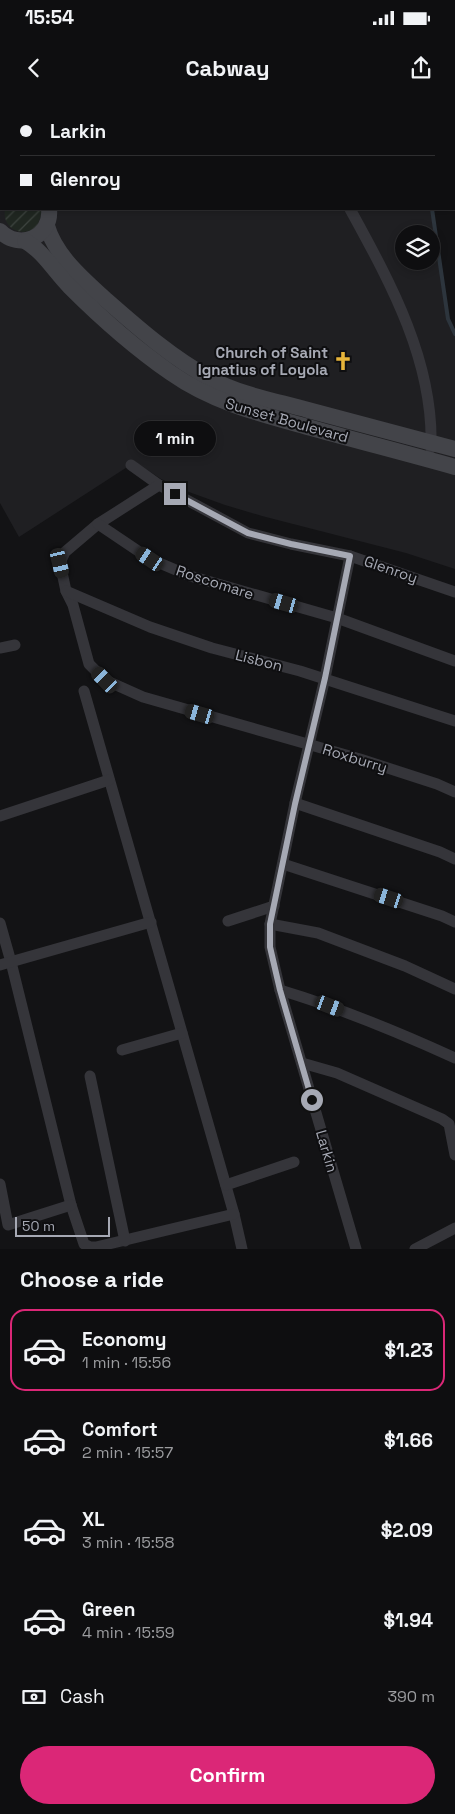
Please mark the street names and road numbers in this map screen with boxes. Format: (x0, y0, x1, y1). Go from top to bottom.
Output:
street label: Sunset Boulevard (223, 393, 351, 447)
street label: Glenroy (362, 551, 420, 587)
street label: Roscomare (174, 561, 256, 604)
street label: Lisbon (233, 645, 285, 675)
street label: Roxburry (320, 739, 390, 777)
street label: Larkin (312, 1128, 342, 1174)

